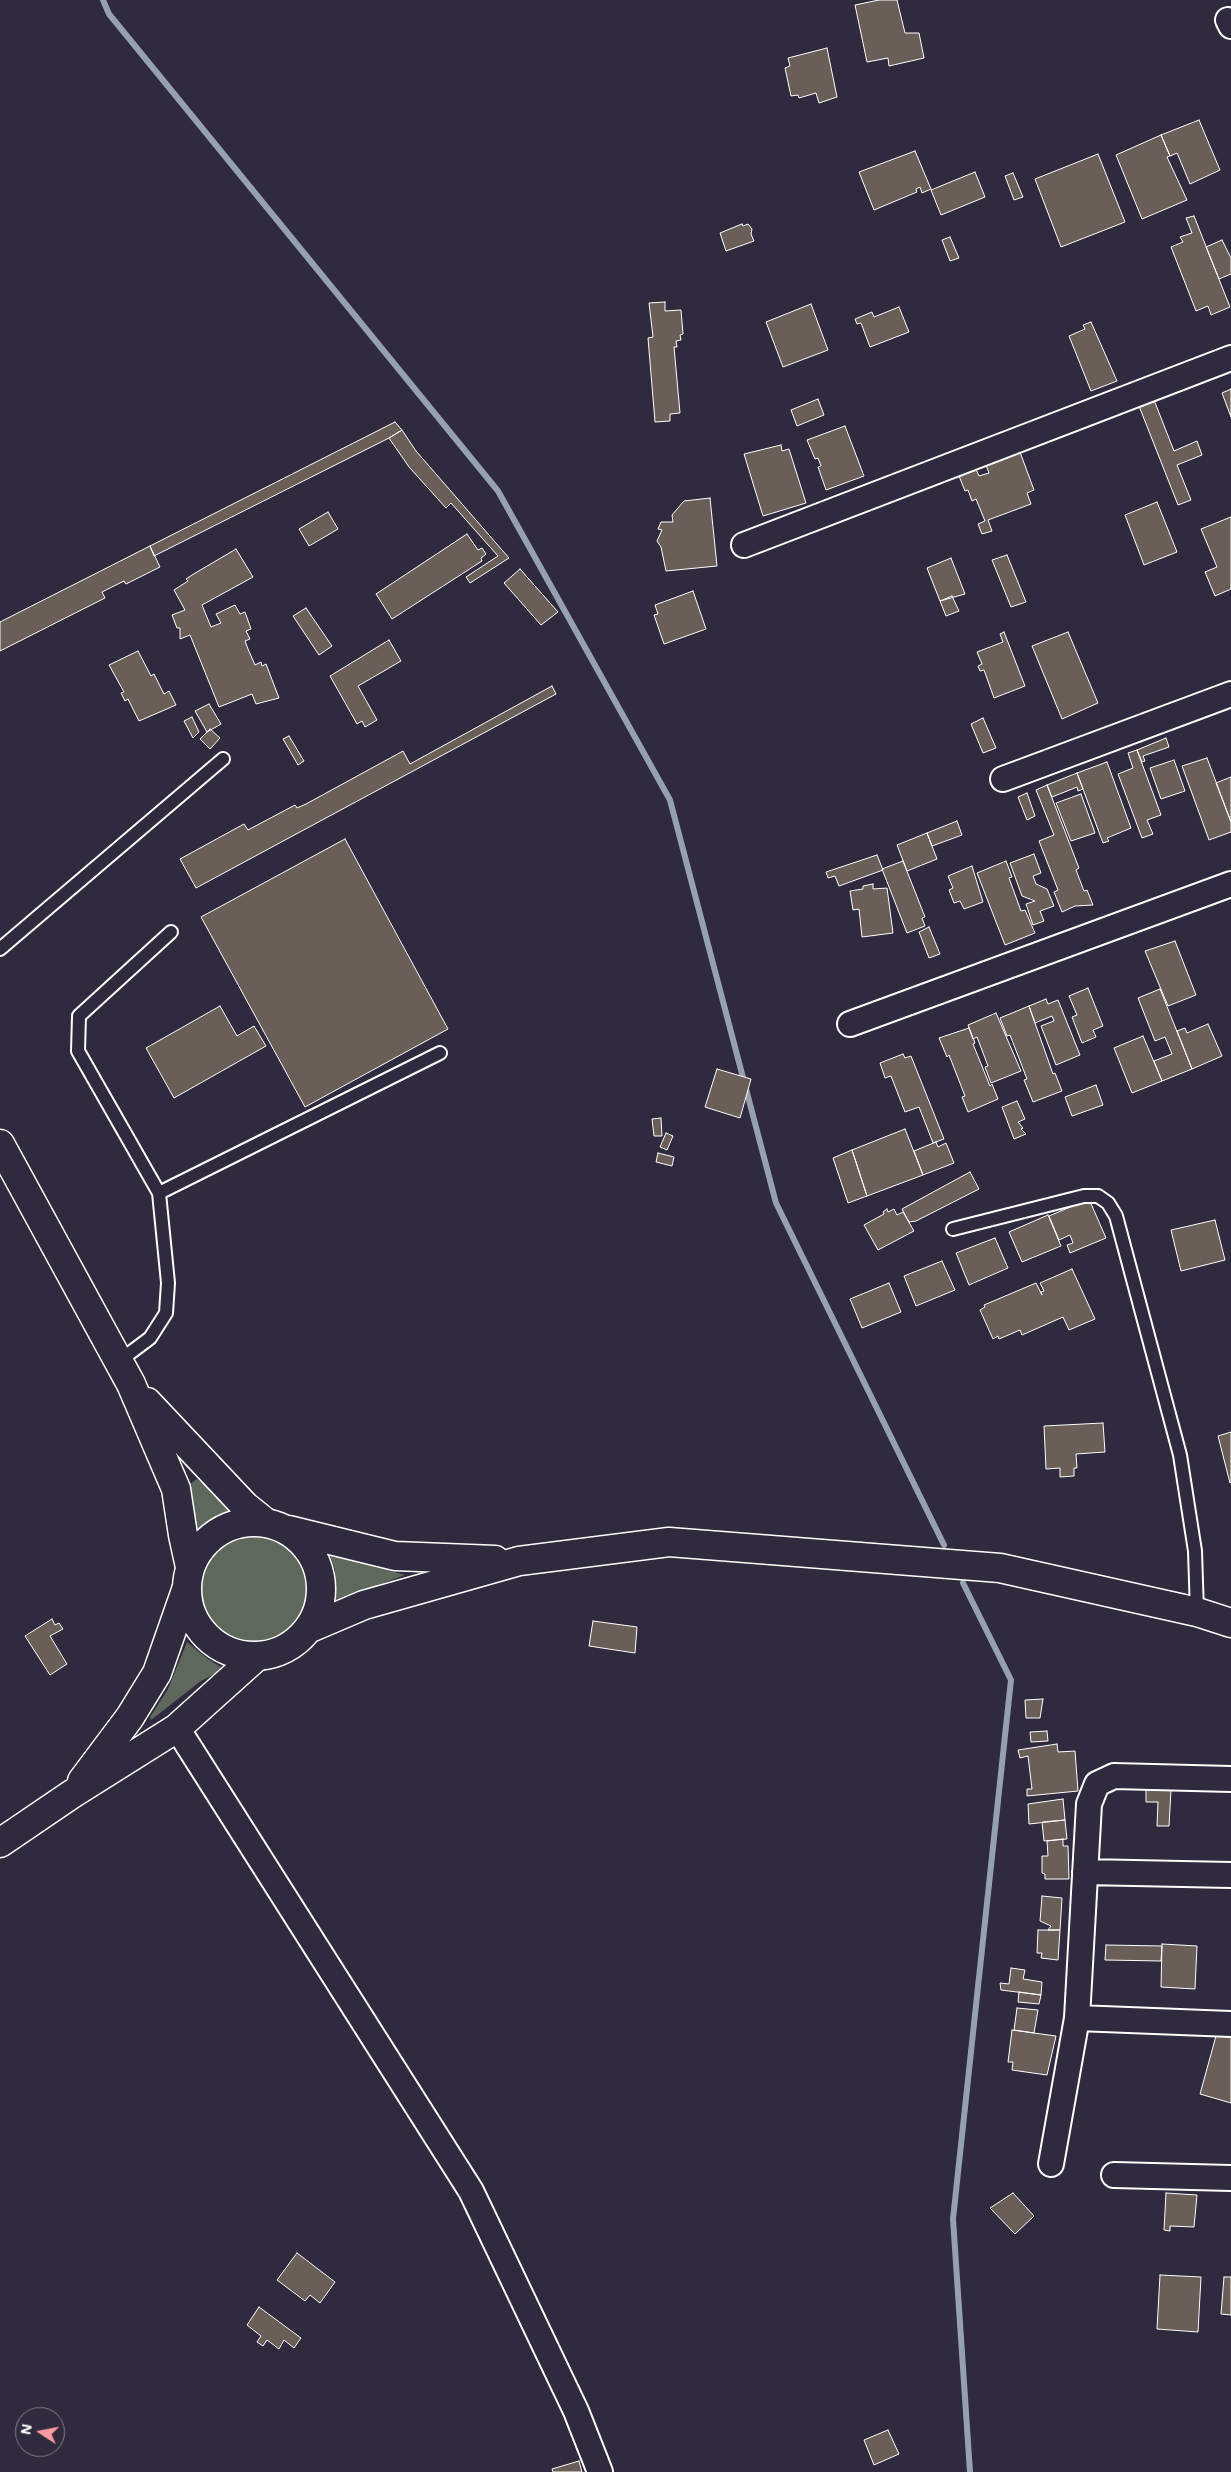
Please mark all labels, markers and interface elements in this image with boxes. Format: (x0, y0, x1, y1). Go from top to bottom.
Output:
north arrow (15, 2407, 65, 2457)
text: N (15, 2422, 36, 2436)

